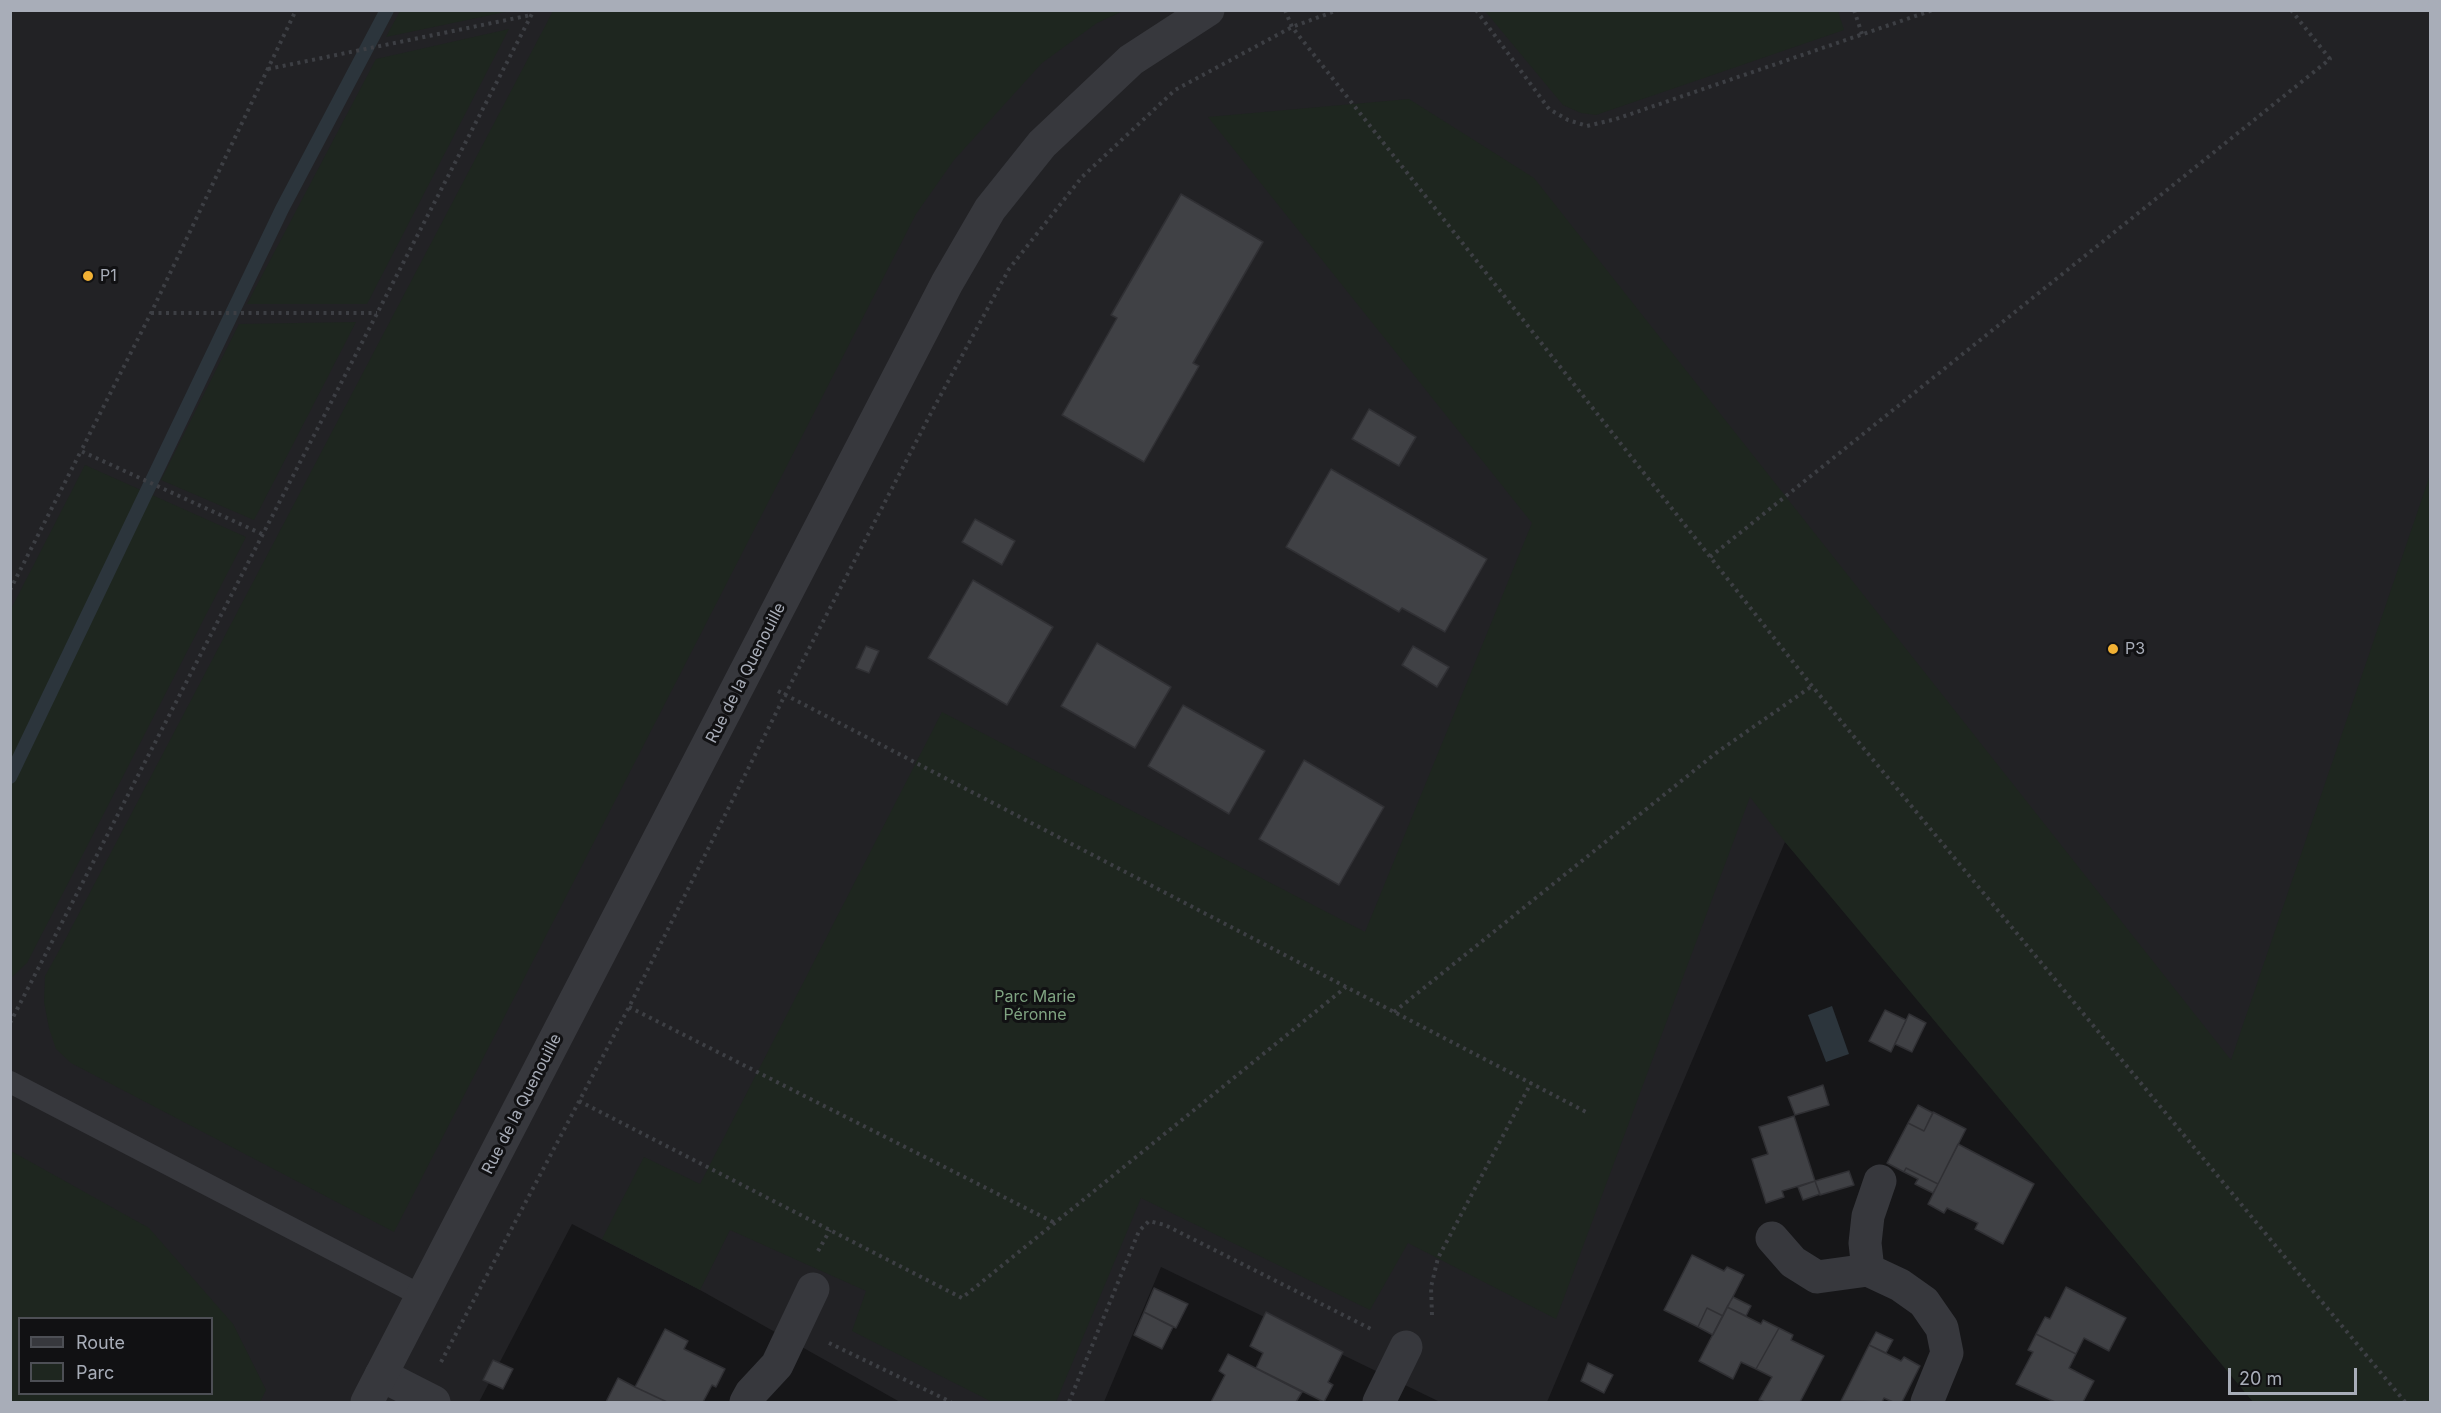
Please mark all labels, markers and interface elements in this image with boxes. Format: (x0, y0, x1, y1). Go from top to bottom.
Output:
place label: P1 (100, 266, 117, 286)
marker: P1 (81, 269, 95, 283)
street label: Rue de la Quenouille (702, 600, 790, 746)
place label: P3 (2125, 639, 2145, 659)
marker: P3 (2106, 642, 2120, 656)
park label: Parc Marie Péronne (994, 987, 1076, 1025)
street label: Rue de la Quenouille (478, 1031, 566, 1177)
legend (18, 1317, 213, 1395)
text: Route (76, 1332, 125, 1353)
scale bar (2231, 1356, 2360, 1394)
text: Parc (76, 1362, 114, 1383)
text: 20 m (2239, 1368, 2282, 1389)

